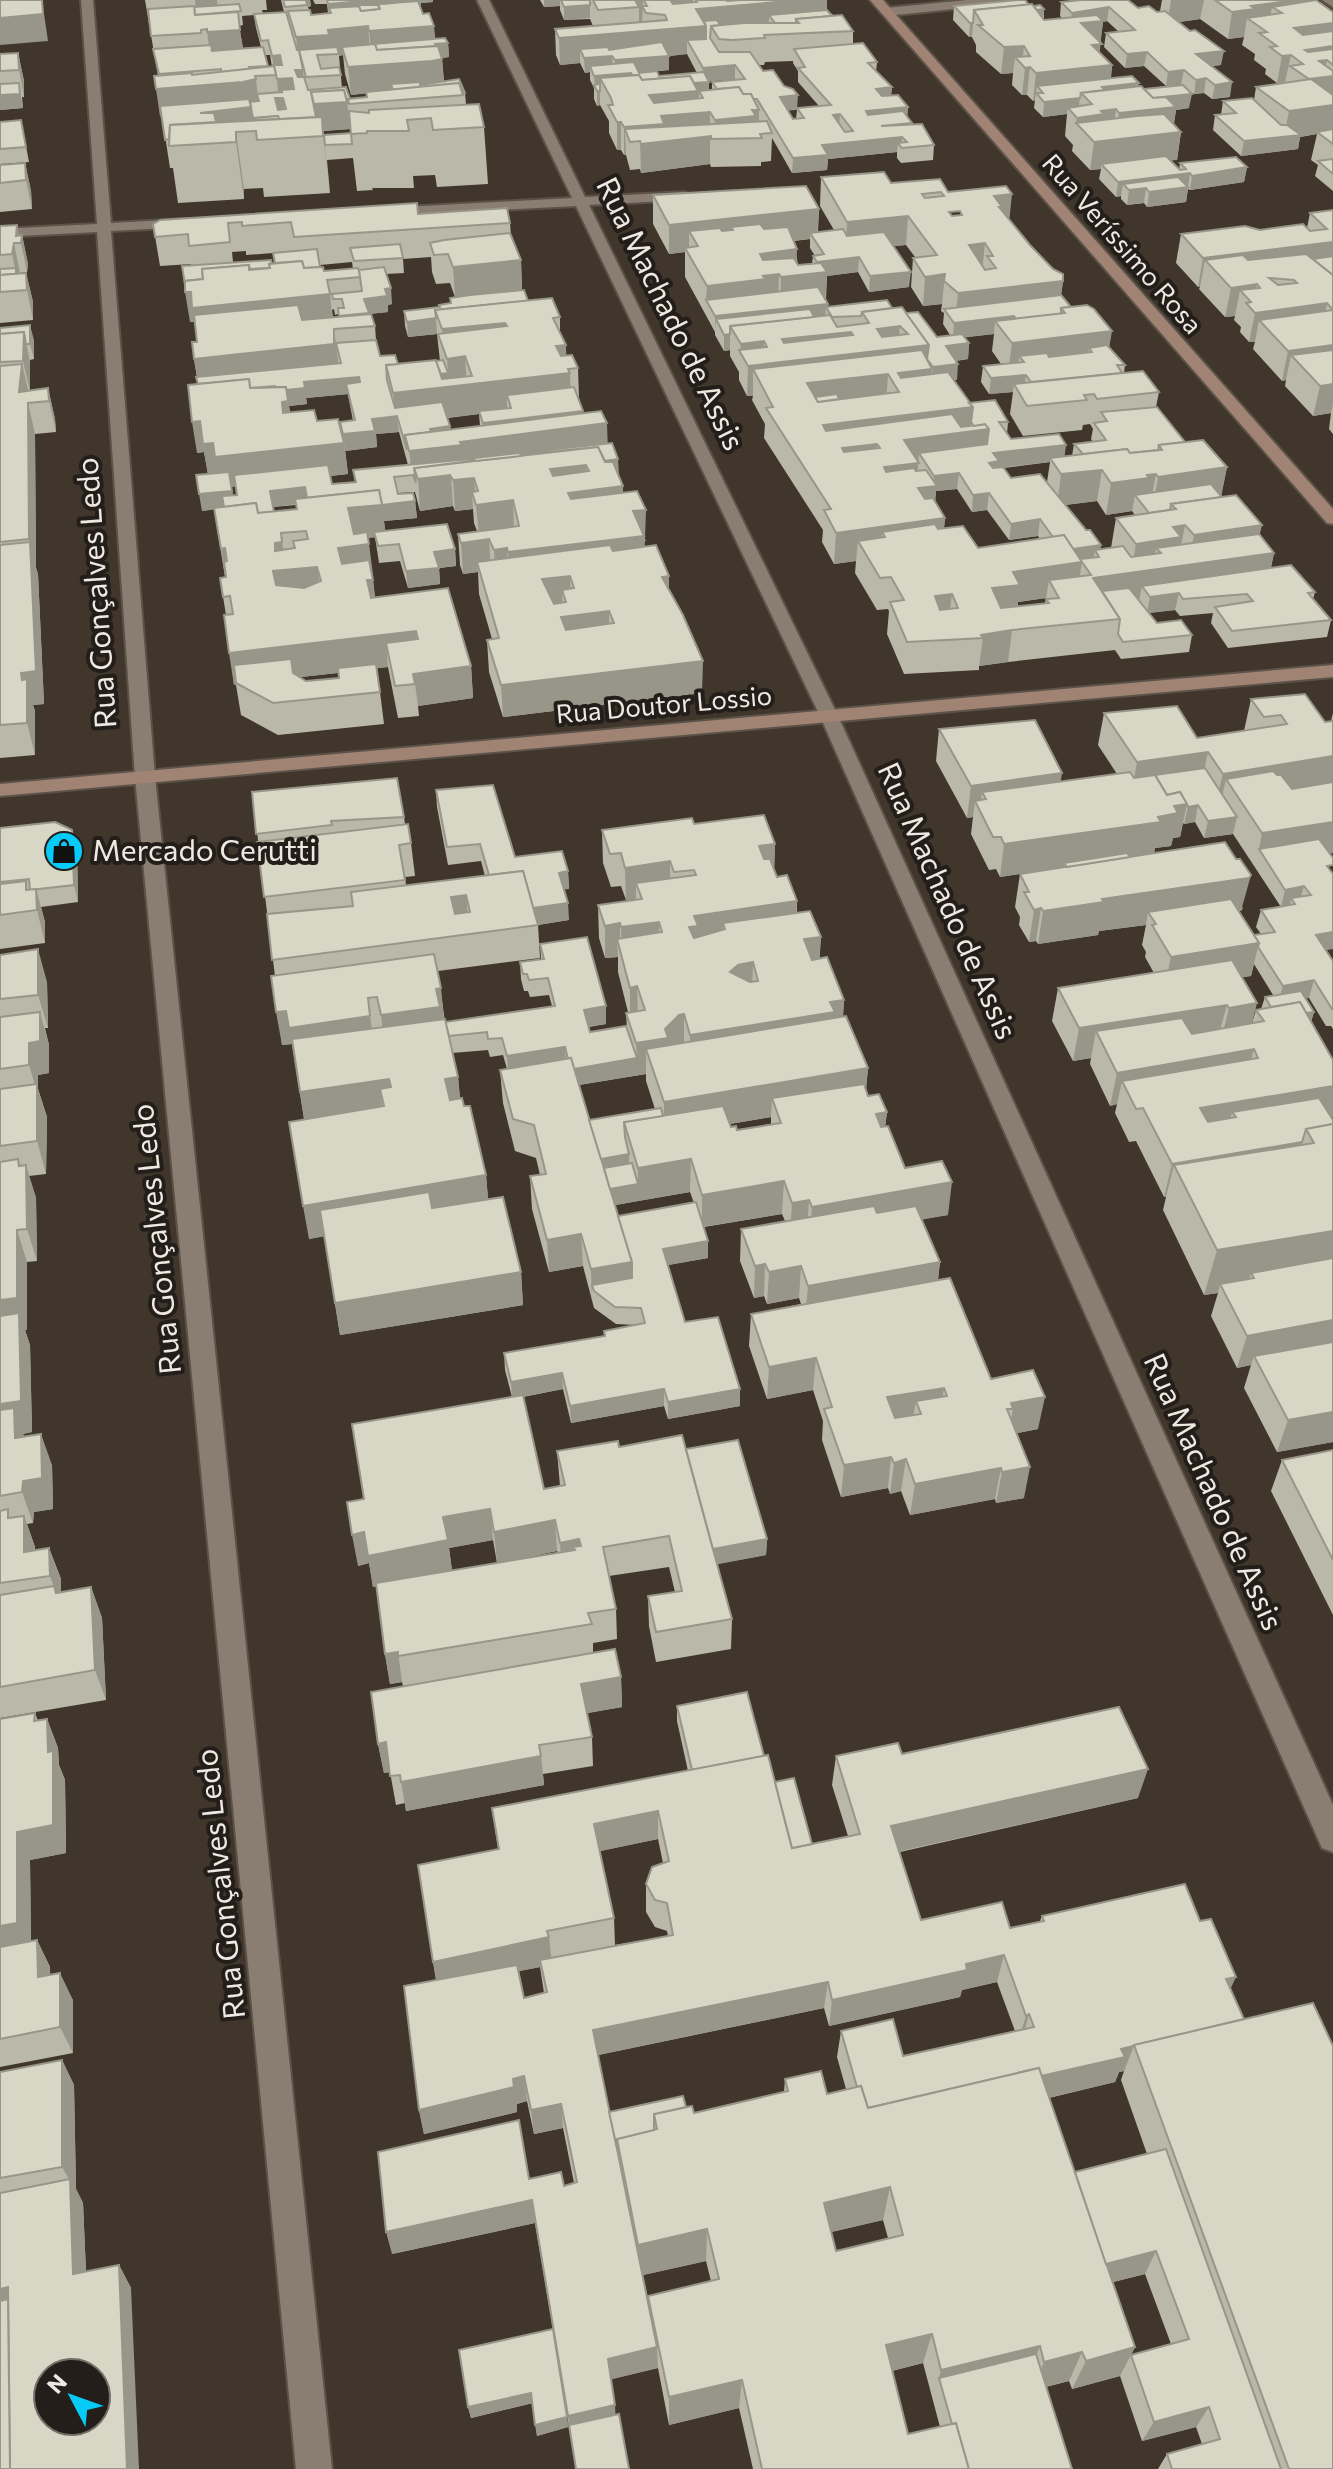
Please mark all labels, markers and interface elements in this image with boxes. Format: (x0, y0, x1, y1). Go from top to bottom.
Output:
street label: Rua Veríssimo Rosa (1037, 147, 1210, 339)
street label: Rua Machado de Assis (590, 170, 754, 455)
street label: Rua Gonçalves Ledo (67, 456, 122, 730)
street label: Rua Doutor Lossio (554, 679, 773, 728)
street label: Rua Machado de Assis (872, 756, 1027, 1044)
shop icon: Mercado Cerutti (43, 830, 85, 872)
place label: Mercado Cerutti (92, 830, 317, 867)
street label: Rua Gonçalves Ledo (122, 1102, 187, 1376)
street label: Rua Machado de Assis (1138, 1347, 1293, 1635)
street label: Rua Gonçalves Ledo (186, 1747, 251, 2021)
north arrow (32, 2357, 112, 2437)
text: N (41, 2368, 72, 2399)

